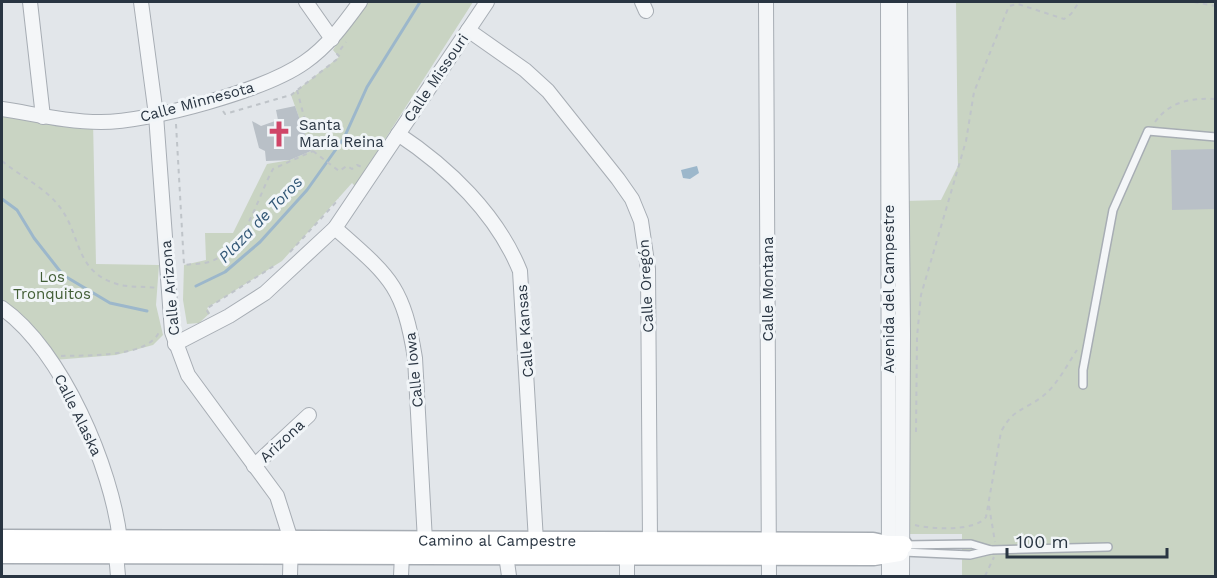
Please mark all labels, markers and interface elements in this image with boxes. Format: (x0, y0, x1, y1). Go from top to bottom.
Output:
street label: Calle Missouri (400, 30, 472, 126)
street label: Calle Minnesota (138, 78, 256, 126)
place label: Santa María Reina (299, 116, 384, 151)
church icon: Santa María Reina (264, 119, 294, 149)
water label: Plaza de Toros (214, 172, 306, 266)
street label: Avenida del Campestre (880, 205, 898, 373)
street label: Calle Montana (759, 236, 777, 342)
street label: Calle Arizona (157, 239, 183, 337)
street label: Calle Oregón (635, 239, 657, 333)
park label: Los Tronquitos (13, 268, 91, 303)
street label: Calle Kansas (513, 284, 537, 378)
street label: Calle Iowa (401, 331, 427, 409)
street label: Calle Alaska (50, 371, 106, 459)
street label: Arizona (256, 415, 309, 466)
scale bar (1007, 521, 1168, 559)
street label: Camino al Campestre (418, 531, 576, 550)
text: 100 m (1016, 531, 1069, 552)

